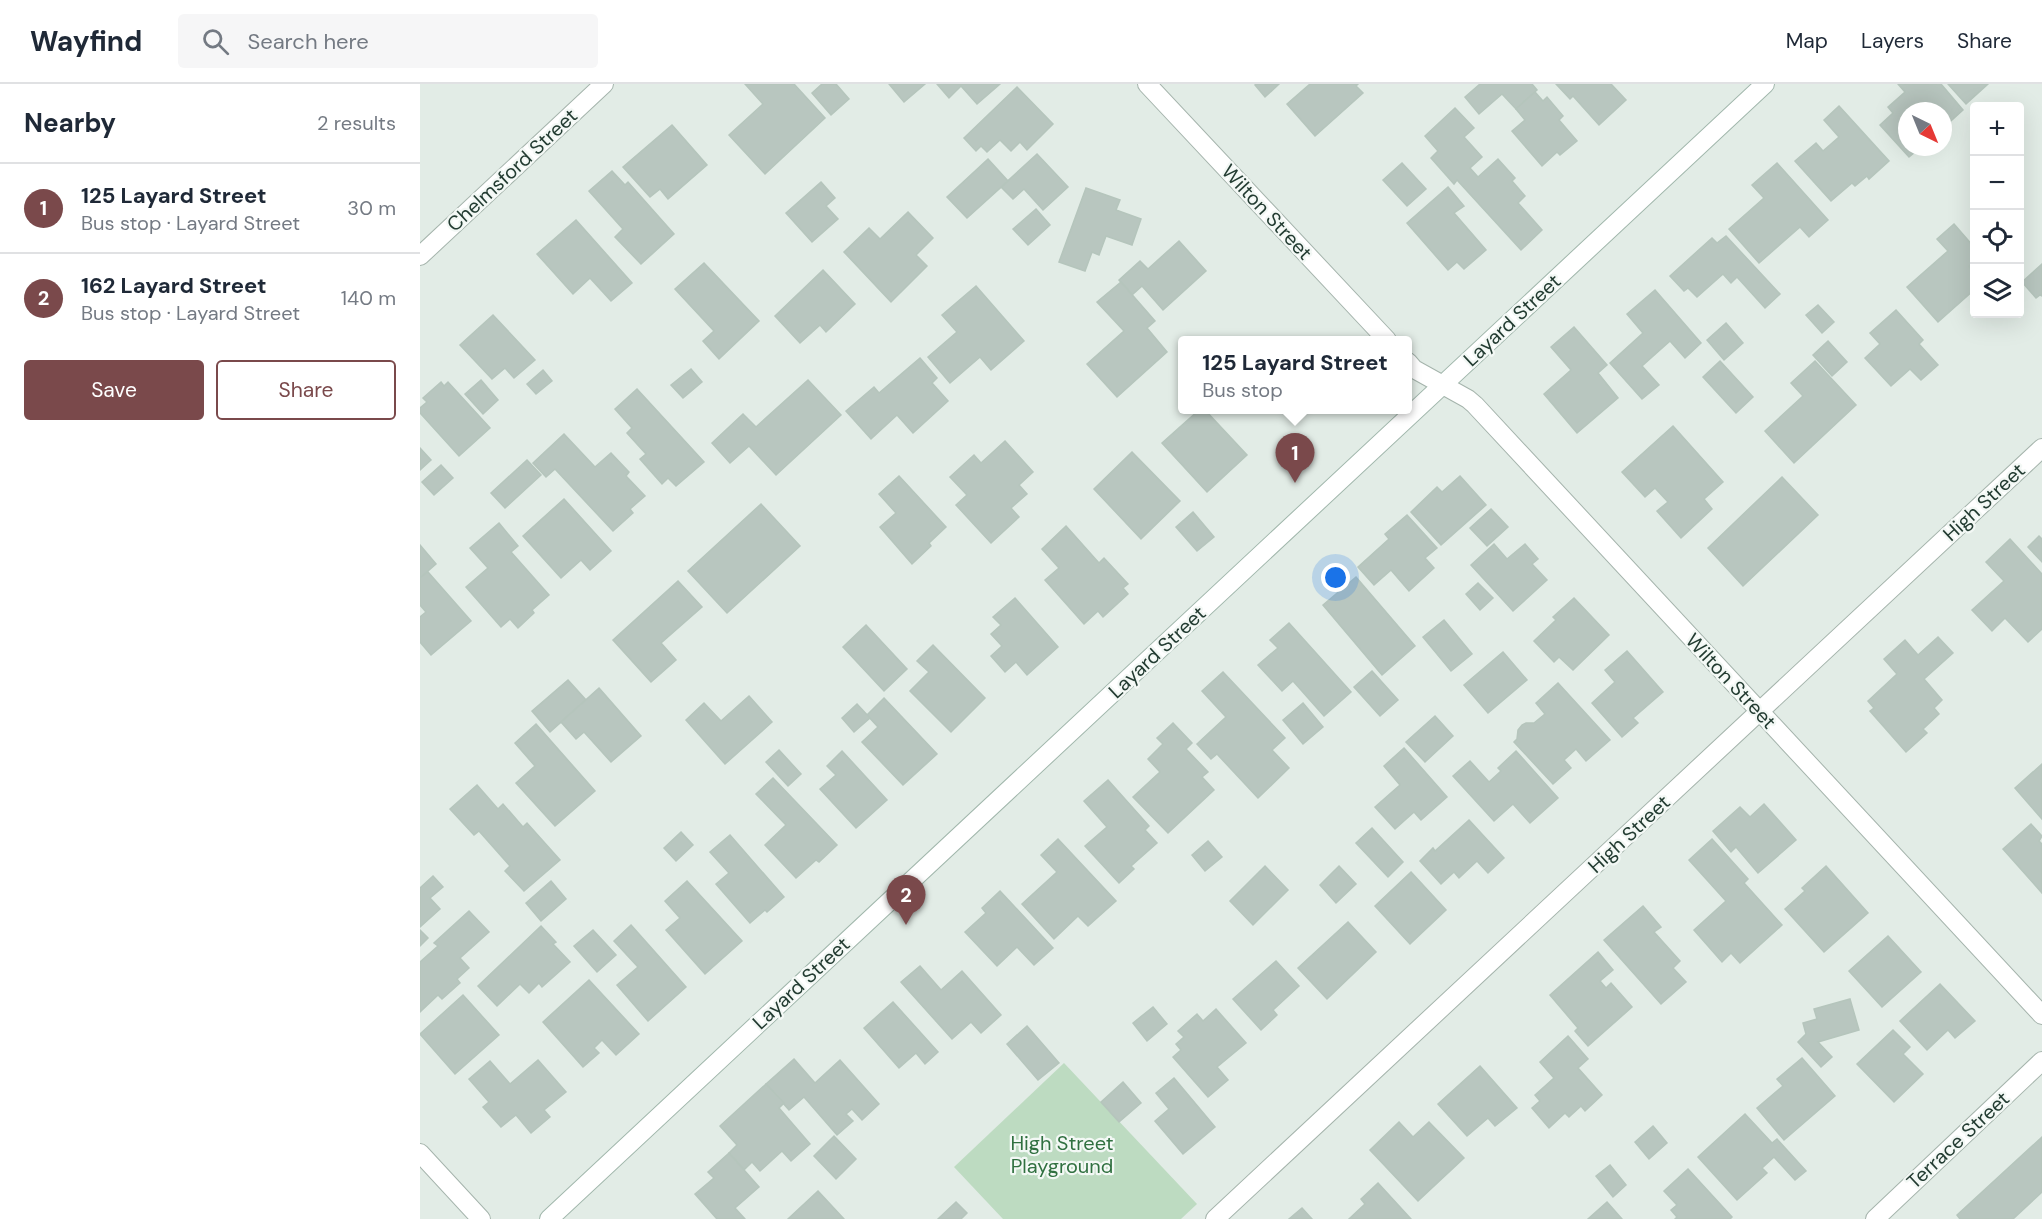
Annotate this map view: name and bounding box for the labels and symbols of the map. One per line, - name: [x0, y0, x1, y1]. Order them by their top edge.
- north arrow: [1898, 102, 1952, 156]
- street label: Chelmsford Street: [441, 103, 583, 237]
- street label: Wilton Street: [1216, 159, 1318, 265]
- street label: Layard Street: [1458, 268, 1566, 372]
- pin: 1: [1276, 434, 1314, 483]
- street label: High Street: [1937, 457, 2031, 547]
- your location: [1321, 563, 1350, 592]
- street label: Layard Street: [1103, 600, 1211, 704]
- street label: Wilton Street: [1680, 628, 1782, 734]
- street label: High Street: [1582, 789, 1676, 879]
- pin: 2: [886, 876, 926, 925]
- street label: Layard Street: [747, 931, 855, 1035]
- street label: Terrace Street: [1901, 1086, 2015, 1194]
- park label: High Street Playground: [1010, 1130, 1114, 1179]

